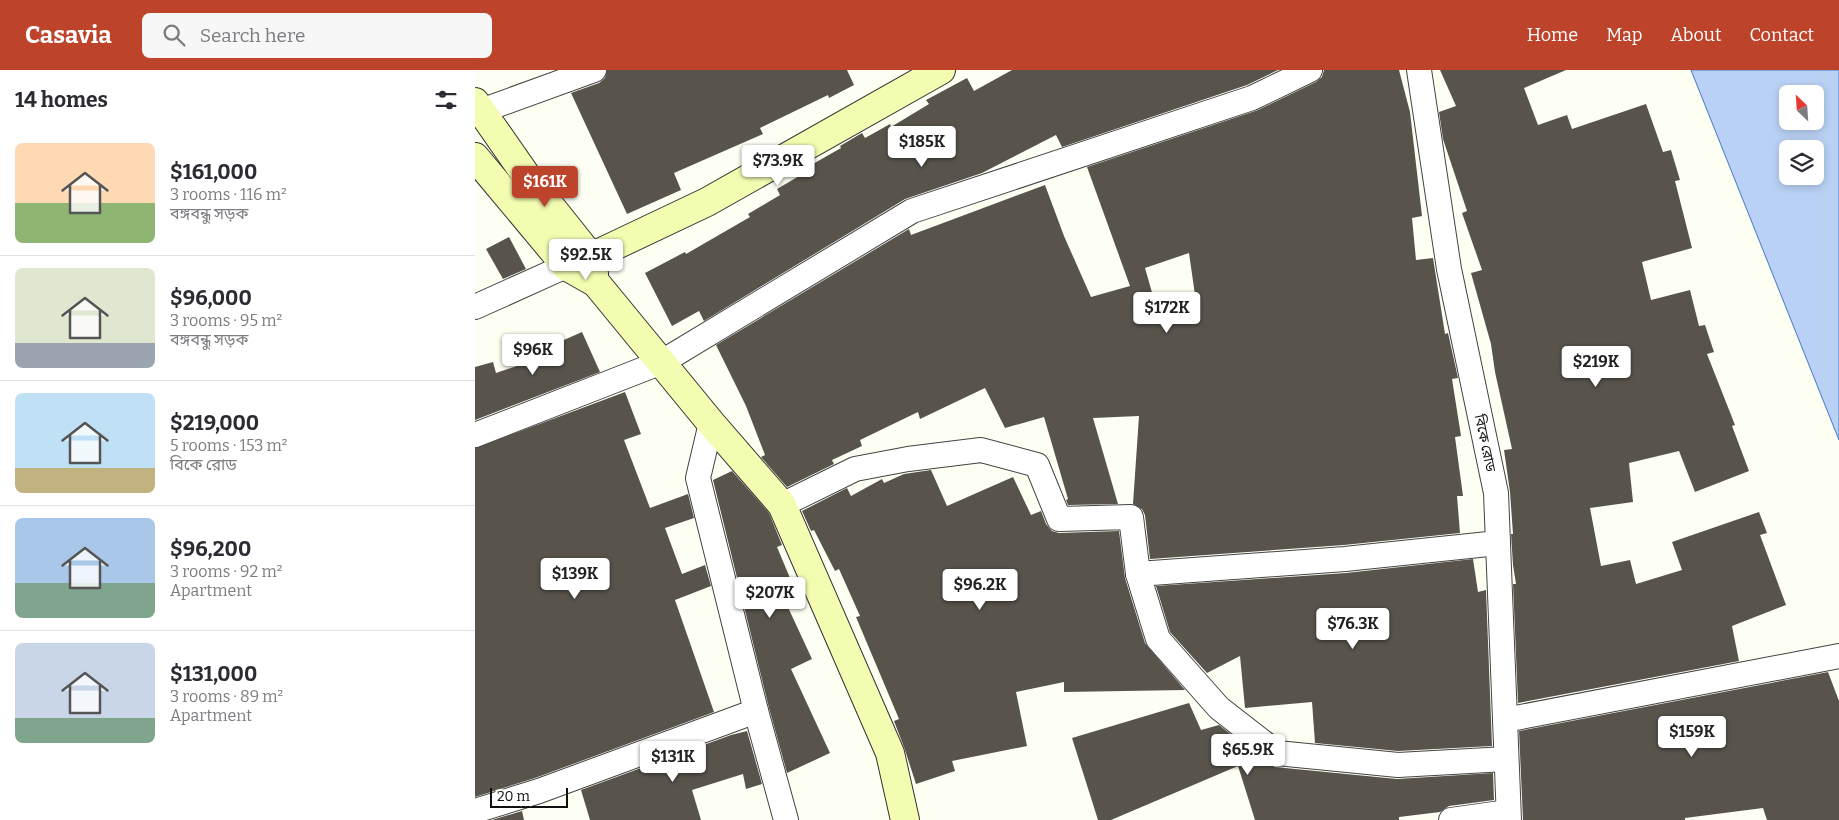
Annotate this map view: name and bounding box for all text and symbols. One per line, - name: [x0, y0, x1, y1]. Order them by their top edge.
- search box: [142, 13, 492, 58]
- text: Casavia: [25, 21, 112, 49]
- icon: search: [160, 21, 188, 49]
- text: Search here: [200, 24, 305, 47]
- text: Home: [1527, 24, 1578, 46]
- text: Map: [1606, 24, 1642, 46]
- text: About: [1670, 24, 1721, 46]
- text: Contact: [1749, 24, 1814, 46]
- north arrow: [1779, 85, 1824, 130]
- map controls: [1779, 85, 1824, 185]
- icon: filters: [432, 86, 460, 114]
- text: 14 homes: [15, 87, 108, 113]
- pin: $185K: [887, 126, 957, 168]
- text: $185K: [899, 132, 945, 151]
- button: layers: [1779, 140, 1824, 185]
- pin: $73.9K: [737, 144, 819, 187]
- text: $73.9K: [753, 151, 803, 170]
- text: $161,000: [170, 159, 257, 185]
- icon: home: [55, 163, 115, 223]
- pin: $161K: [510, 166, 580, 208]
- text: $161K: [523, 172, 567, 191]
- text: 3 rooms · 116 m²: [170, 185, 287, 204]
- text: বঙ্গবন্ধু সড়ক: [170, 204, 248, 223]
- pin: $92.5K: [545, 238, 627, 281]
- text: $92.5K: [560, 245, 612, 264]
- text: $96,000: [170, 285, 252, 311]
- icon: home: [55, 288, 115, 348]
- pin: $172K: [1132, 292, 1202, 334]
- text: $172K: [1144, 298, 1190, 317]
- text: 3 rooms · 95 m²: [170, 311, 282, 330]
- text: বঙ্গবন্ধু সড়ক: [170, 330, 248, 349]
- pin: $96K: [503, 334, 563, 376]
- text: $96K: [513, 340, 553, 359]
- pin: $219K: [1561, 346, 1631, 388]
- text: $219K: [1573, 352, 1619, 371]
- text: $219,000: [170, 410, 259, 436]
- street label: বিকে রোড: [1470, 412, 1500, 474]
- icon: home: [55, 413, 115, 473]
- text: 5 rooms · 153 m²: [170, 436, 287, 455]
- text: বিকে রোড: [170, 455, 237, 474]
- text: $96,200: [170, 536, 251, 562]
- icon: home: [55, 538, 115, 598]
- pin: $139K: [540, 558, 610, 600]
- text: 3 rooms · 92 m²: [170, 562, 282, 581]
- text: $139K: [552, 564, 598, 583]
- pin: $96.2K: [939, 568, 1021, 611]
- text: $96.2K: [954, 575, 1006, 594]
- pin: $207K: [735, 576, 805, 619]
- text: Apartment: [170, 581, 252, 600]
- text: $207K: [746, 583, 794, 602]
- pin: $76.3K: [1312, 608, 1394, 650]
- text: $76.3K: [1327, 614, 1379, 633]
- text: $131,000: [170, 661, 257, 687]
- icon: home: [55, 663, 115, 723]
- text: 3 rooms · 89 m²: [170, 687, 283, 706]
- text: Apartment: [170, 706, 252, 725]
- pin: $159K: [1657, 716, 1727, 758]
- text: $159K: [1669, 722, 1715, 741]
- pin: $65.9K: [1207, 734, 1289, 776]
- pin: $131K: [638, 740, 708, 783]
- text: $65.9K: [1222, 740, 1274, 759]
- text: $131K: [651, 747, 695, 766]
- scale bar: [490, 785, 567, 808]
- text: 20 m: [497, 788, 530, 805]

